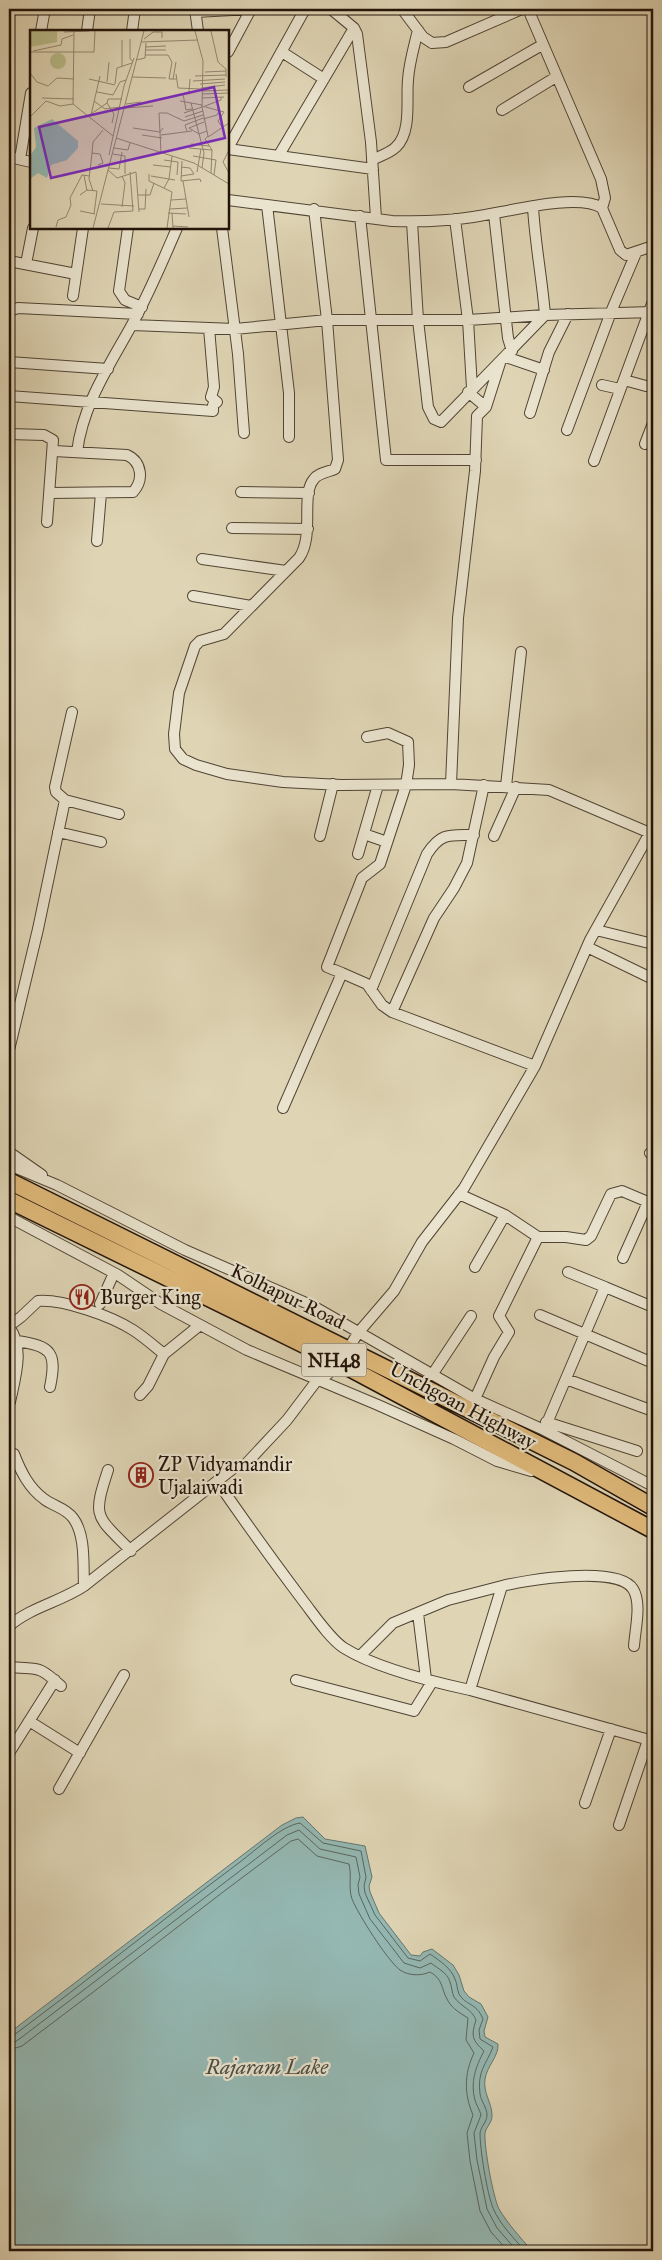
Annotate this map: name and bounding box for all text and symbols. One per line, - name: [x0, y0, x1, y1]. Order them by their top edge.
- inset map: [30, 30, 229, 229]
- street label: Kolhapur Road: [227, 1258, 349, 1334]
- restaurant icon: Burger King: [69, 1284, 95, 1310]
- place label: Burger King: [100, 1285, 201, 1310]
- road number: NH48: [302, 1344, 366, 1376]
- street label: Unchgoan Highway: [385, 1356, 541, 1455]
- place label: ZP Vidyamandir Ujalaiwadi: [158, 1452, 293, 1499]
- building icon: ZP Vidyamandir Ujalaiwadi: [128, 1462, 154, 1488]
- water label: Rajaram Lake: [205, 2054, 329, 2080]

